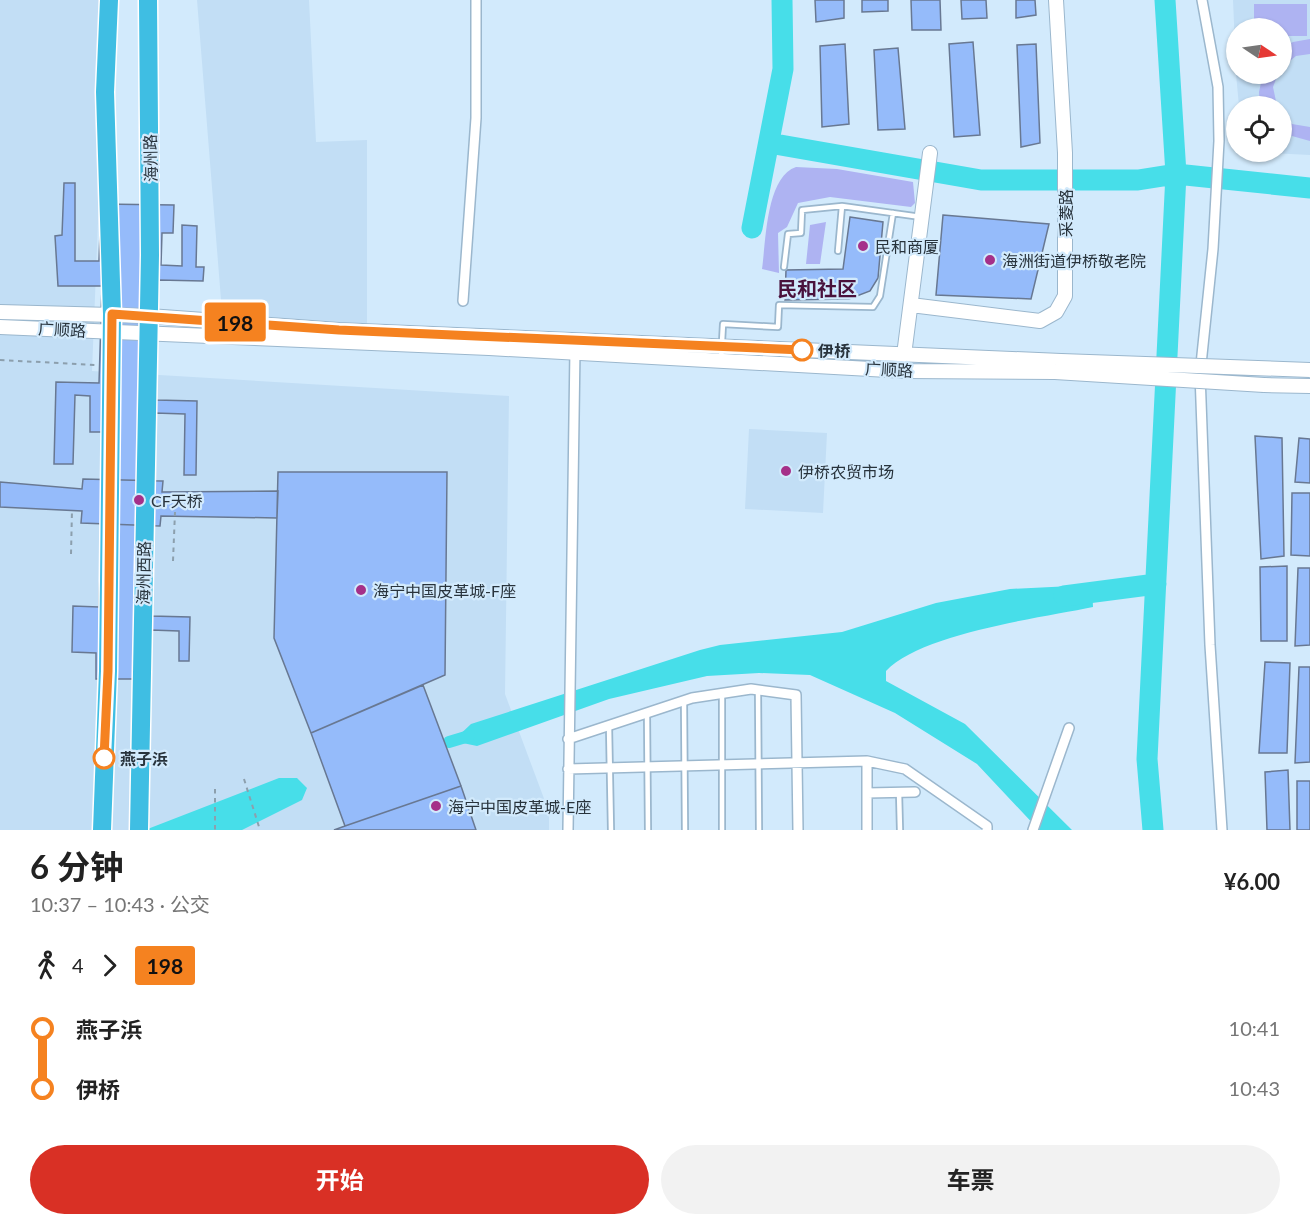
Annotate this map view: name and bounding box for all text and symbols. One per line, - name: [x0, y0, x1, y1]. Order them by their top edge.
- north arrow: [1226, 18, 1292, 84]
- map controls: [1226, 18, 1292, 162]
- button: locate: [1226, 96, 1292, 162]
- street label: 海州路: [140, 134, 160, 182]
- street label: 采菱路: [1056, 189, 1075, 237]
- place label: 民和商厦: [875, 237, 939, 256]
- marker: 民和商厦: [856, 239, 870, 253]
- place label: 海洲街道伊桥敬老院: [1002, 251, 1146, 270]
- marker: 海洲街道伊桥敬老院: [983, 253, 997, 267]
- district label: 民和社区: [777, 276, 857, 300]
- line badge: 198: [200, 302, 270, 342]
- text: 198: [217, 310, 253, 335]
- street label: 广顺路: [38, 318, 86, 340]
- marker: 伊桥: [791, 339, 813, 361]
- place label: 伊桥: [817, 341, 851, 360]
- street label: 广顺路: [865, 358, 913, 380]
- place label: 伊桥农贸市场: [798, 462, 894, 481]
- marker: 伊桥农贸市场: [779, 464, 793, 478]
- place label: CF天桥: [151, 491, 203, 510]
- marker: CF天桥: [132, 493, 146, 507]
- street label: 海州西路: [133, 541, 153, 605]
- place label: 海宁中国皮革城-F座: [373, 581, 516, 600]
- marker: 海宁中国皮革城-F座: [354, 583, 368, 597]
- marker: 燕子浜: [93, 747, 115, 769]
- place label: 燕子浜: [120, 749, 168, 768]
- place label: 海宁中国皮革城-E座: [448, 797, 591, 816]
- marker: 海宁中国皮革城-E座: [429, 799, 443, 813]
- text: 6 分钟: [30, 846, 123, 886]
- text: ¥6.00: [1224, 868, 1280, 895]
- text: 10:37 – 10:43 · 公交: [30, 892, 210, 916]
- icon: walk: [30, 949, 63, 982]
- icon: forward: [93, 949, 126, 982]
- text: 4: [72, 953, 84, 977]
- text: 198: [147, 953, 183, 978]
- text: 燕子浜: [76, 1016, 142, 1043]
- text: 10:41: [1229, 1016, 1280, 1040]
- text: 伊桥: [76, 1076, 120, 1103]
- text: 10:43: [1229, 1076, 1280, 1100]
- button: 开始: [30, 1145, 649, 1214]
- button: 车票: [661, 1145, 1280, 1214]

